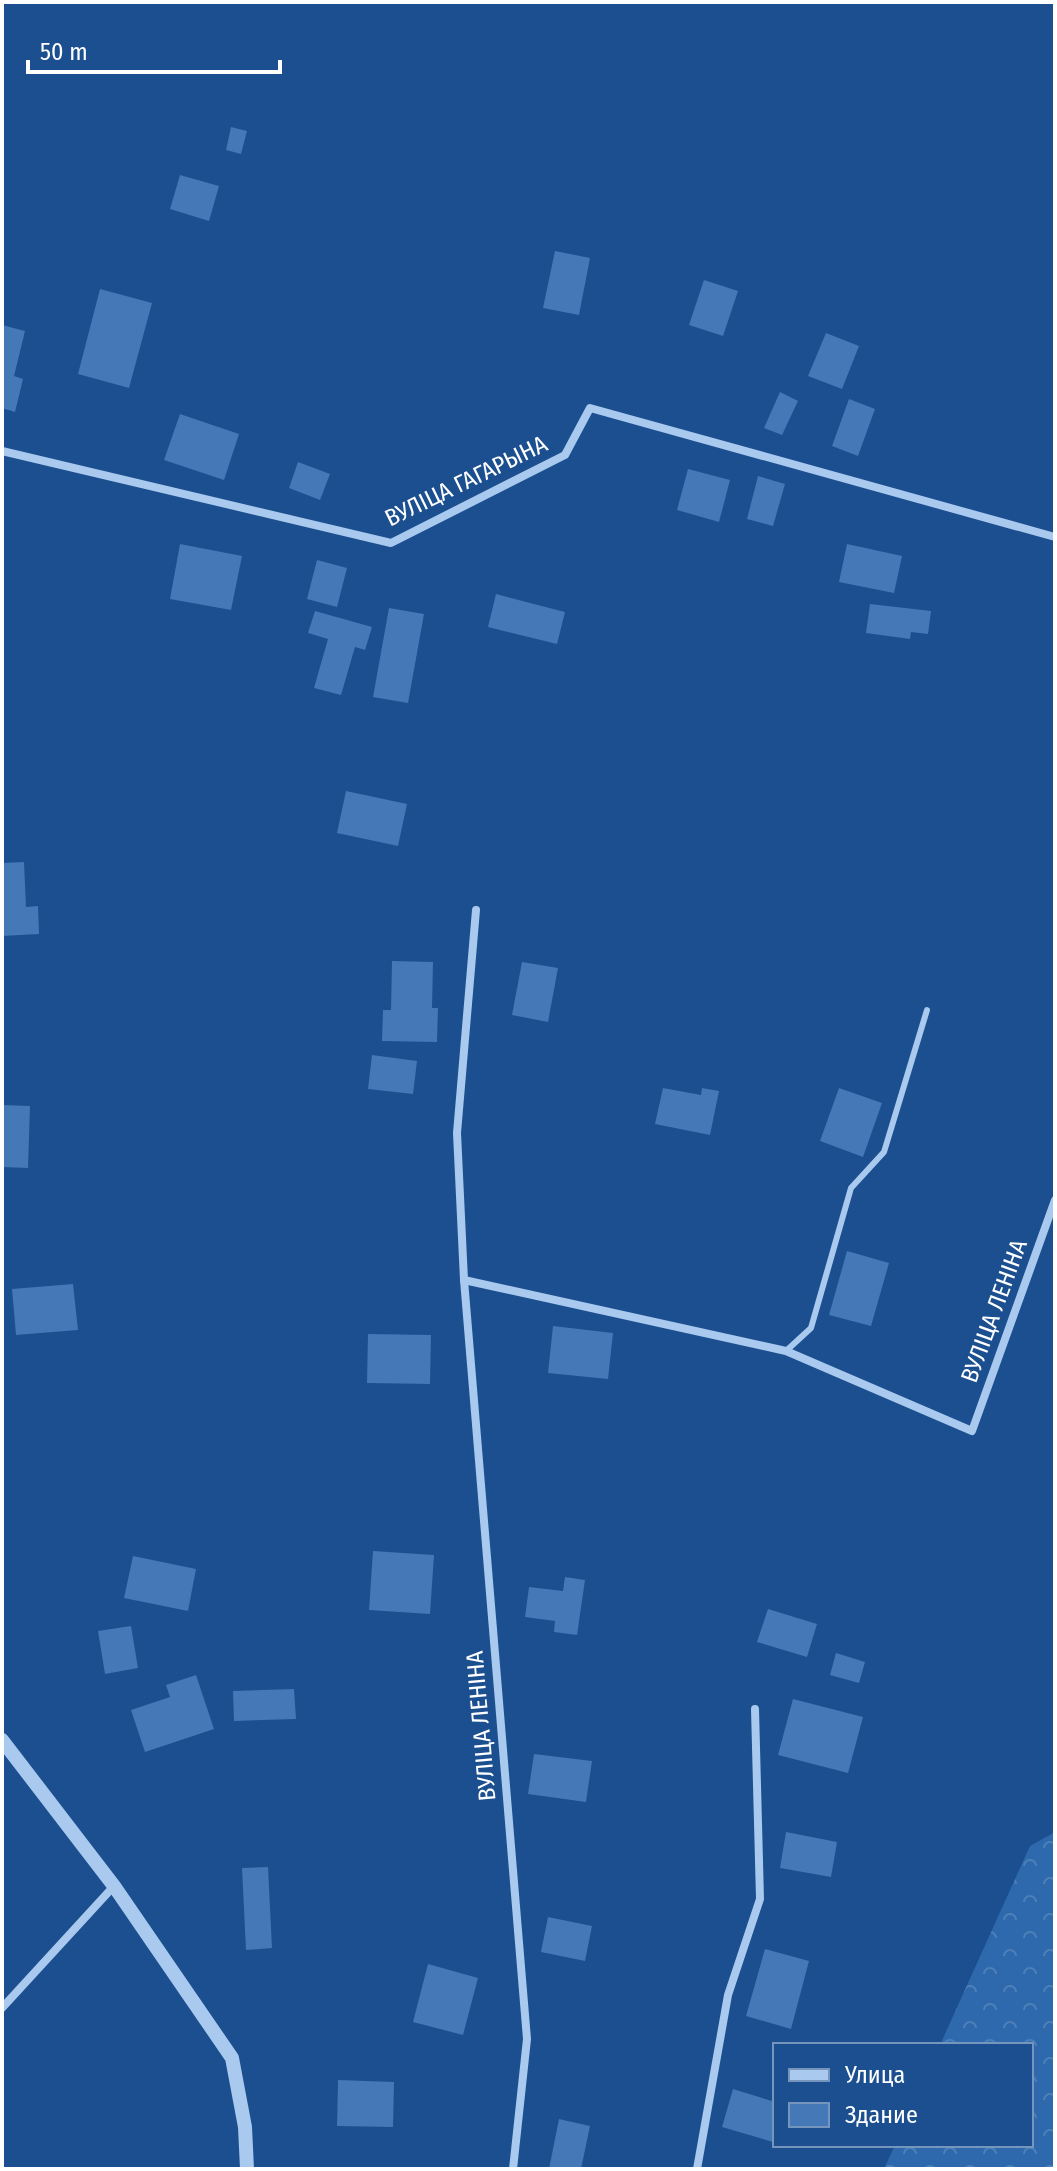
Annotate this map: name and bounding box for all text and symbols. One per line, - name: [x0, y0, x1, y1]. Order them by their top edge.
- scale bar: [28, 24, 280, 74]
- text: 50 m: [40, 38, 88, 66]
- street label: ВУЛІЦА ГАГАРЫНА: [380, 429, 552, 532]
- street label: ВУЛІЦА ЛЕНІНА: [955, 1235, 1033, 1386]
- street label: ВУЛІЦА ЛЕНІНА: [460, 1650, 501, 1802]
- legend: [773, 2043, 1033, 2147]
- text: Улица: [844, 2061, 905, 2089]
- text: Здание: [845, 2101, 918, 2129]

